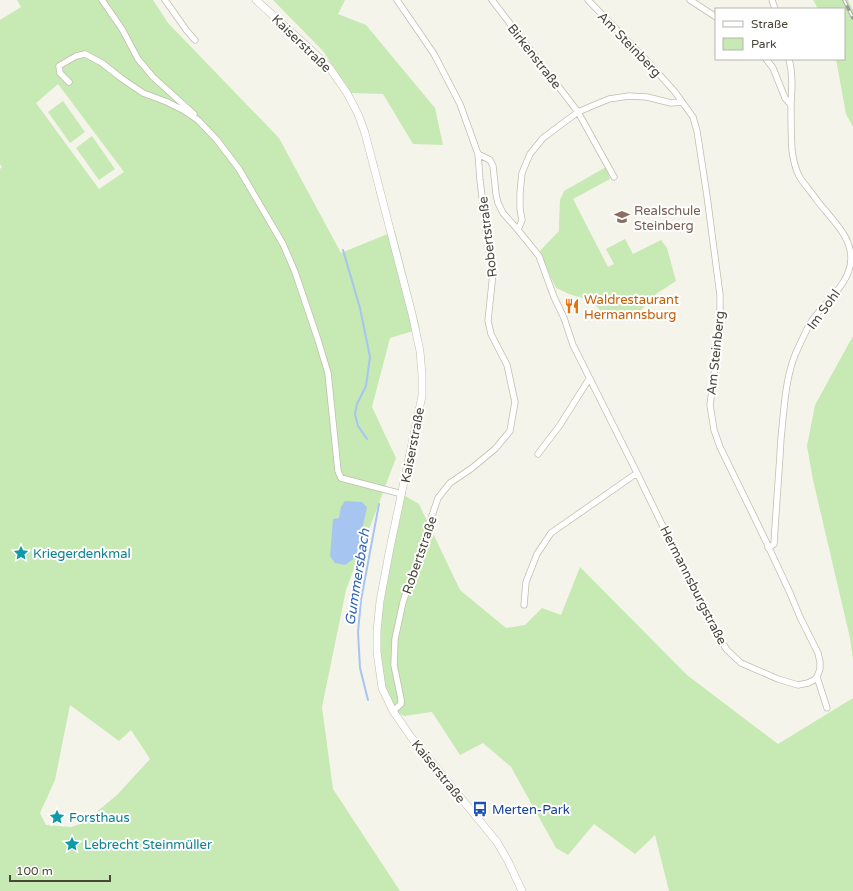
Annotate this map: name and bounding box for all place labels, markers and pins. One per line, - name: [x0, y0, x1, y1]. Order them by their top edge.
- place label: Realschule Steinberg: [634, 203, 701, 234]
- school or university icon: Realschule Steinberg: [613, 208, 631, 226]
- place label: Waldrestaurant Hermannsburg: [584, 292, 679, 323]
- restaurant icon: Waldrestaurant Hermannsburg: [563, 297, 581, 315]
- place icon: Kriegerdenkmal: [12, 544, 30, 562]
- place label: Kriegerdenkmal: [33, 546, 131, 562]
- bus stop icon: Merten-Park: [471, 800, 489, 818]
- place label: Merten-Park: [492, 802, 570, 818]
- place icon: Forsthaus: [48, 808, 66, 826]
- place label: Forsthaus: [69, 810, 130, 826]
- place icon: Lebrecht Steinmüller: [63, 835, 81, 853]
- place label: Lebrecht Steinmüller: [84, 837, 212, 853]

